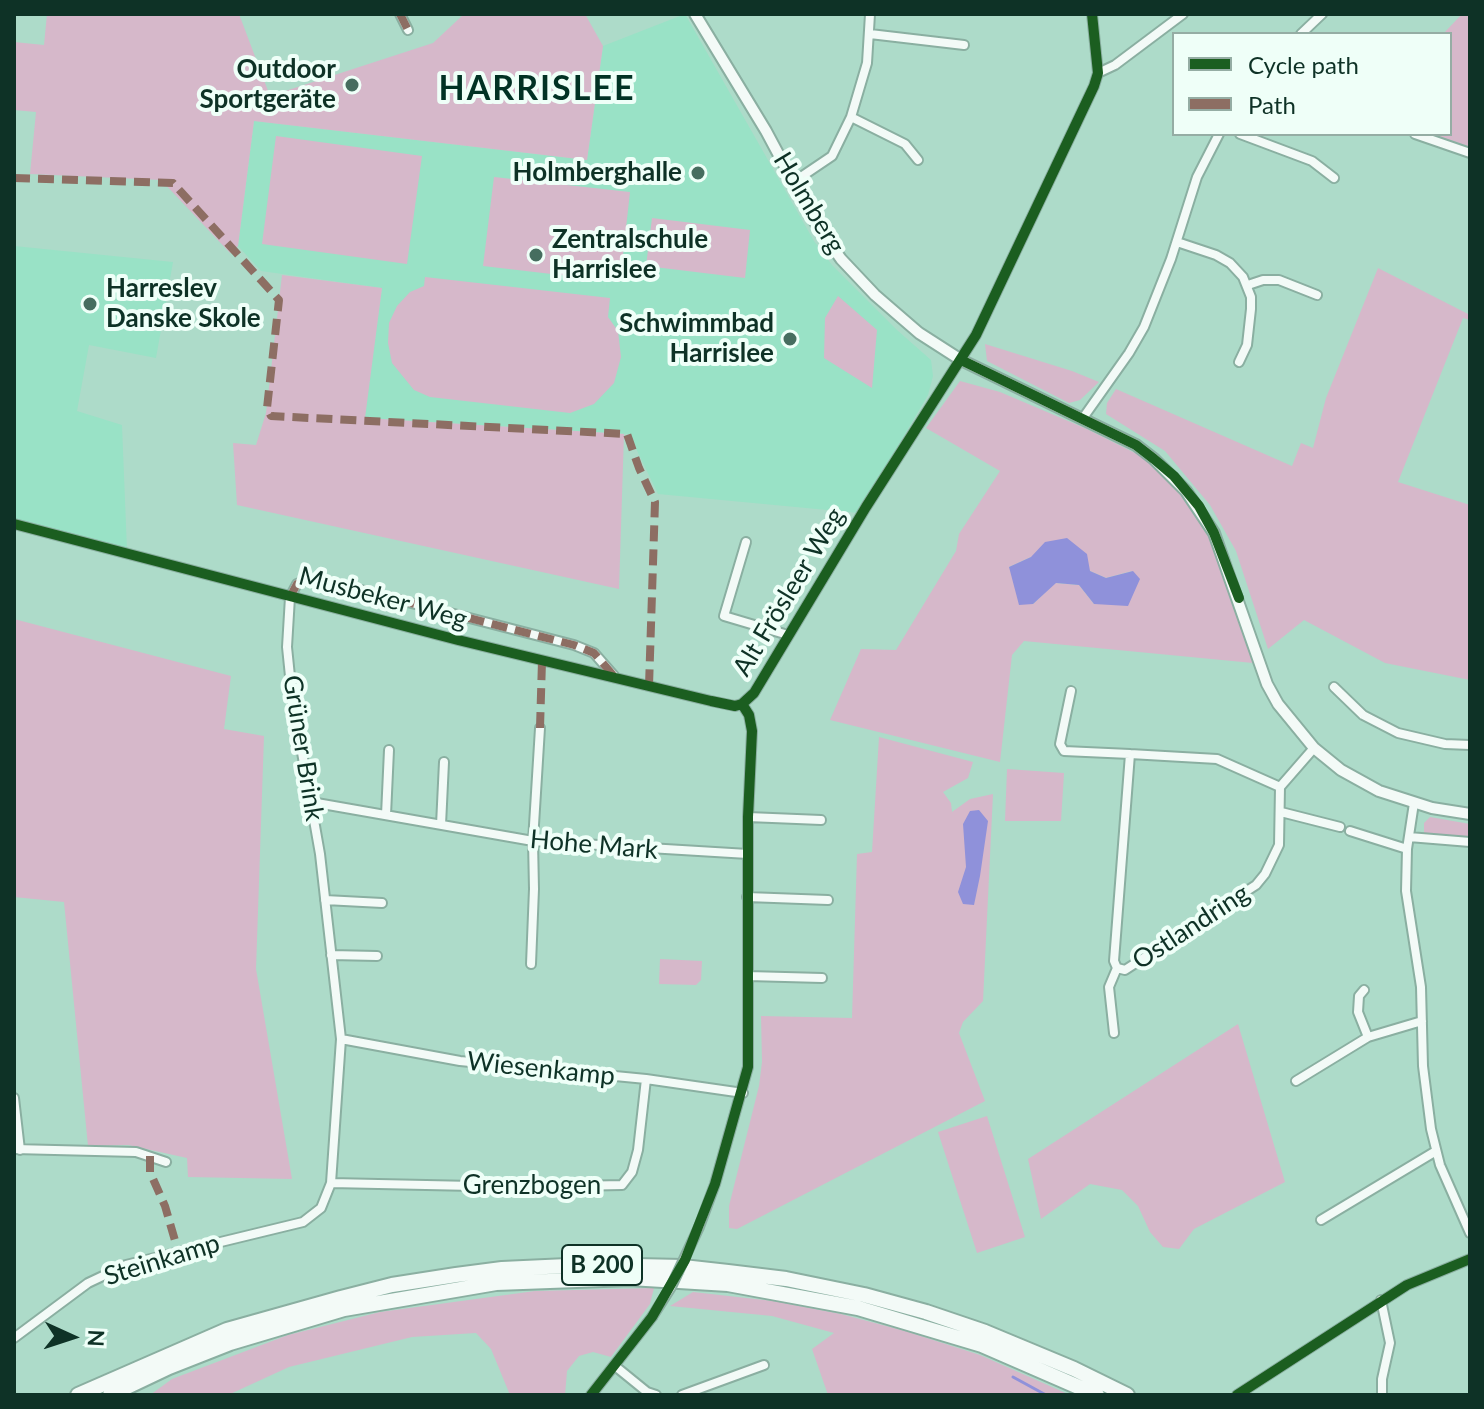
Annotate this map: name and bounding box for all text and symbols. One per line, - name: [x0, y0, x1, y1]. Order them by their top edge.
- legend: [1172, 32, 1452, 136]
- text: Cycle path: [1248, 50, 1359, 79]
- place label: Outdoor Sportgeräte: [200, 54, 336, 116]
- district label: HARRISLEE: [438, 69, 636, 109]
- marker: Outdoor Sportgeräte: [343, 76, 361, 94]
- text: Path: [1248, 90, 1296, 119]
- street label: Holmberg: [767, 147, 851, 259]
- place label: Holmberghalle: [513, 157, 682, 189]
- marker: Holmberghalle: [689, 164, 707, 182]
- place label: Zentralschule Harrislee: [552, 224, 708, 286]
- marker: Zentralschule Harrislee: [527, 246, 545, 264]
- place label: Harreslev Danske Skole: [106, 273, 261, 334]
- marker: Harreslev Danske Skole: [81, 295, 99, 313]
- place label: Schwimmbad Harrislee: [619, 308, 774, 370]
- marker: Schwimmbad Harrislee: [781, 330, 799, 348]
- street label: Alt Frösleer Weg: [727, 502, 851, 682]
- street label: Musbeker Weg: [295, 561, 471, 635]
- street label: Grüner Brink: [276, 673, 330, 823]
- street label: Hohe Mark: [529, 824, 659, 866]
- street label: Ostlandring: [1127, 878, 1255, 976]
- street label: Wiesenkamp: [466, 1046, 616, 1092]
- street label: Grenzbogen: [463, 1170, 601, 1202]
- street label: Steinkamp: [100, 1228, 224, 1292]
- road number: B 200: [562, 1245, 642, 1285]
- north arrow: [32, 1297, 112, 1377]
- text: N: [83, 1329, 110, 1347]

